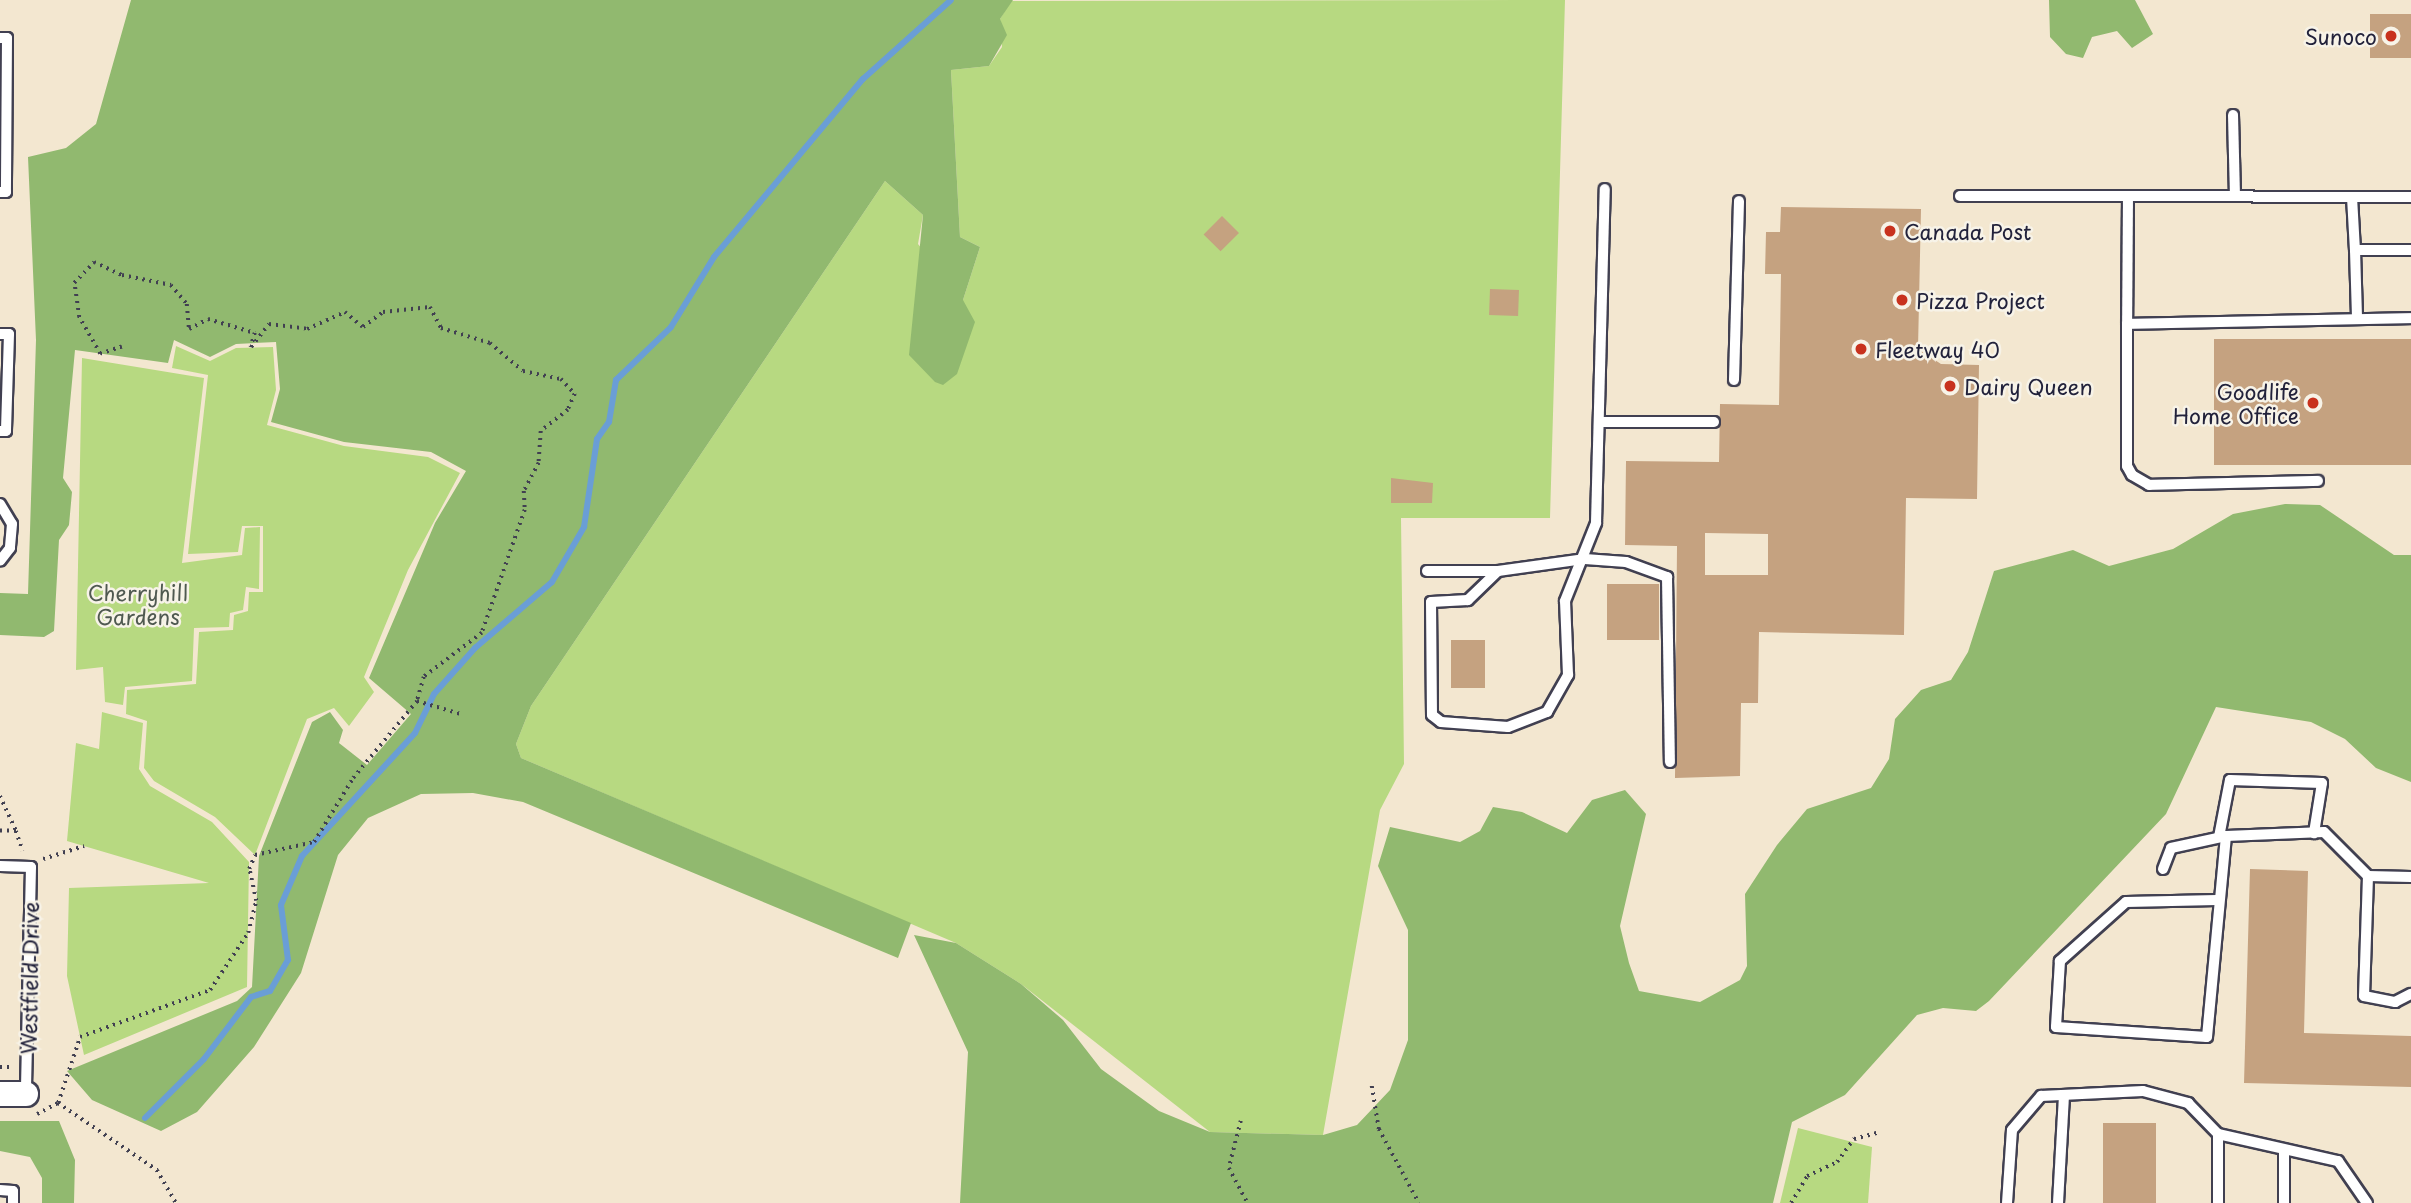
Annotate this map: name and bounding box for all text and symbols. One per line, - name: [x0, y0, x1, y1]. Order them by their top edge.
- place label: Sunoco: [2305, 23, 2377, 49]
- marker: Sunoco: [2383, 28, 2399, 44]
- place label: Canada Post: [1904, 218, 2032, 244]
- marker: Canada Post: [1882, 223, 1898, 239]
- place label: Pizza Project: [1916, 287, 2045, 313]
- marker: Pizza Project: [1894, 292, 1910, 308]
- place label: Fleetway 40: [1875, 336, 2000, 362]
- marker: Fleetway 40: [1853, 341, 1869, 357]
- place label: Dairy Queen: [1964, 373, 2093, 399]
- marker: Dairy Queen: [1942, 378, 1958, 394]
- place label: Goodlife Home Office: [2172, 378, 2299, 428]
- marker: Goodlife Home Office: [2305, 395, 2321, 411]
- park label: Cherryhill Gardens: [88, 579, 188, 629]
- street label: Westfield Drive: [15, 901, 43, 1055]

